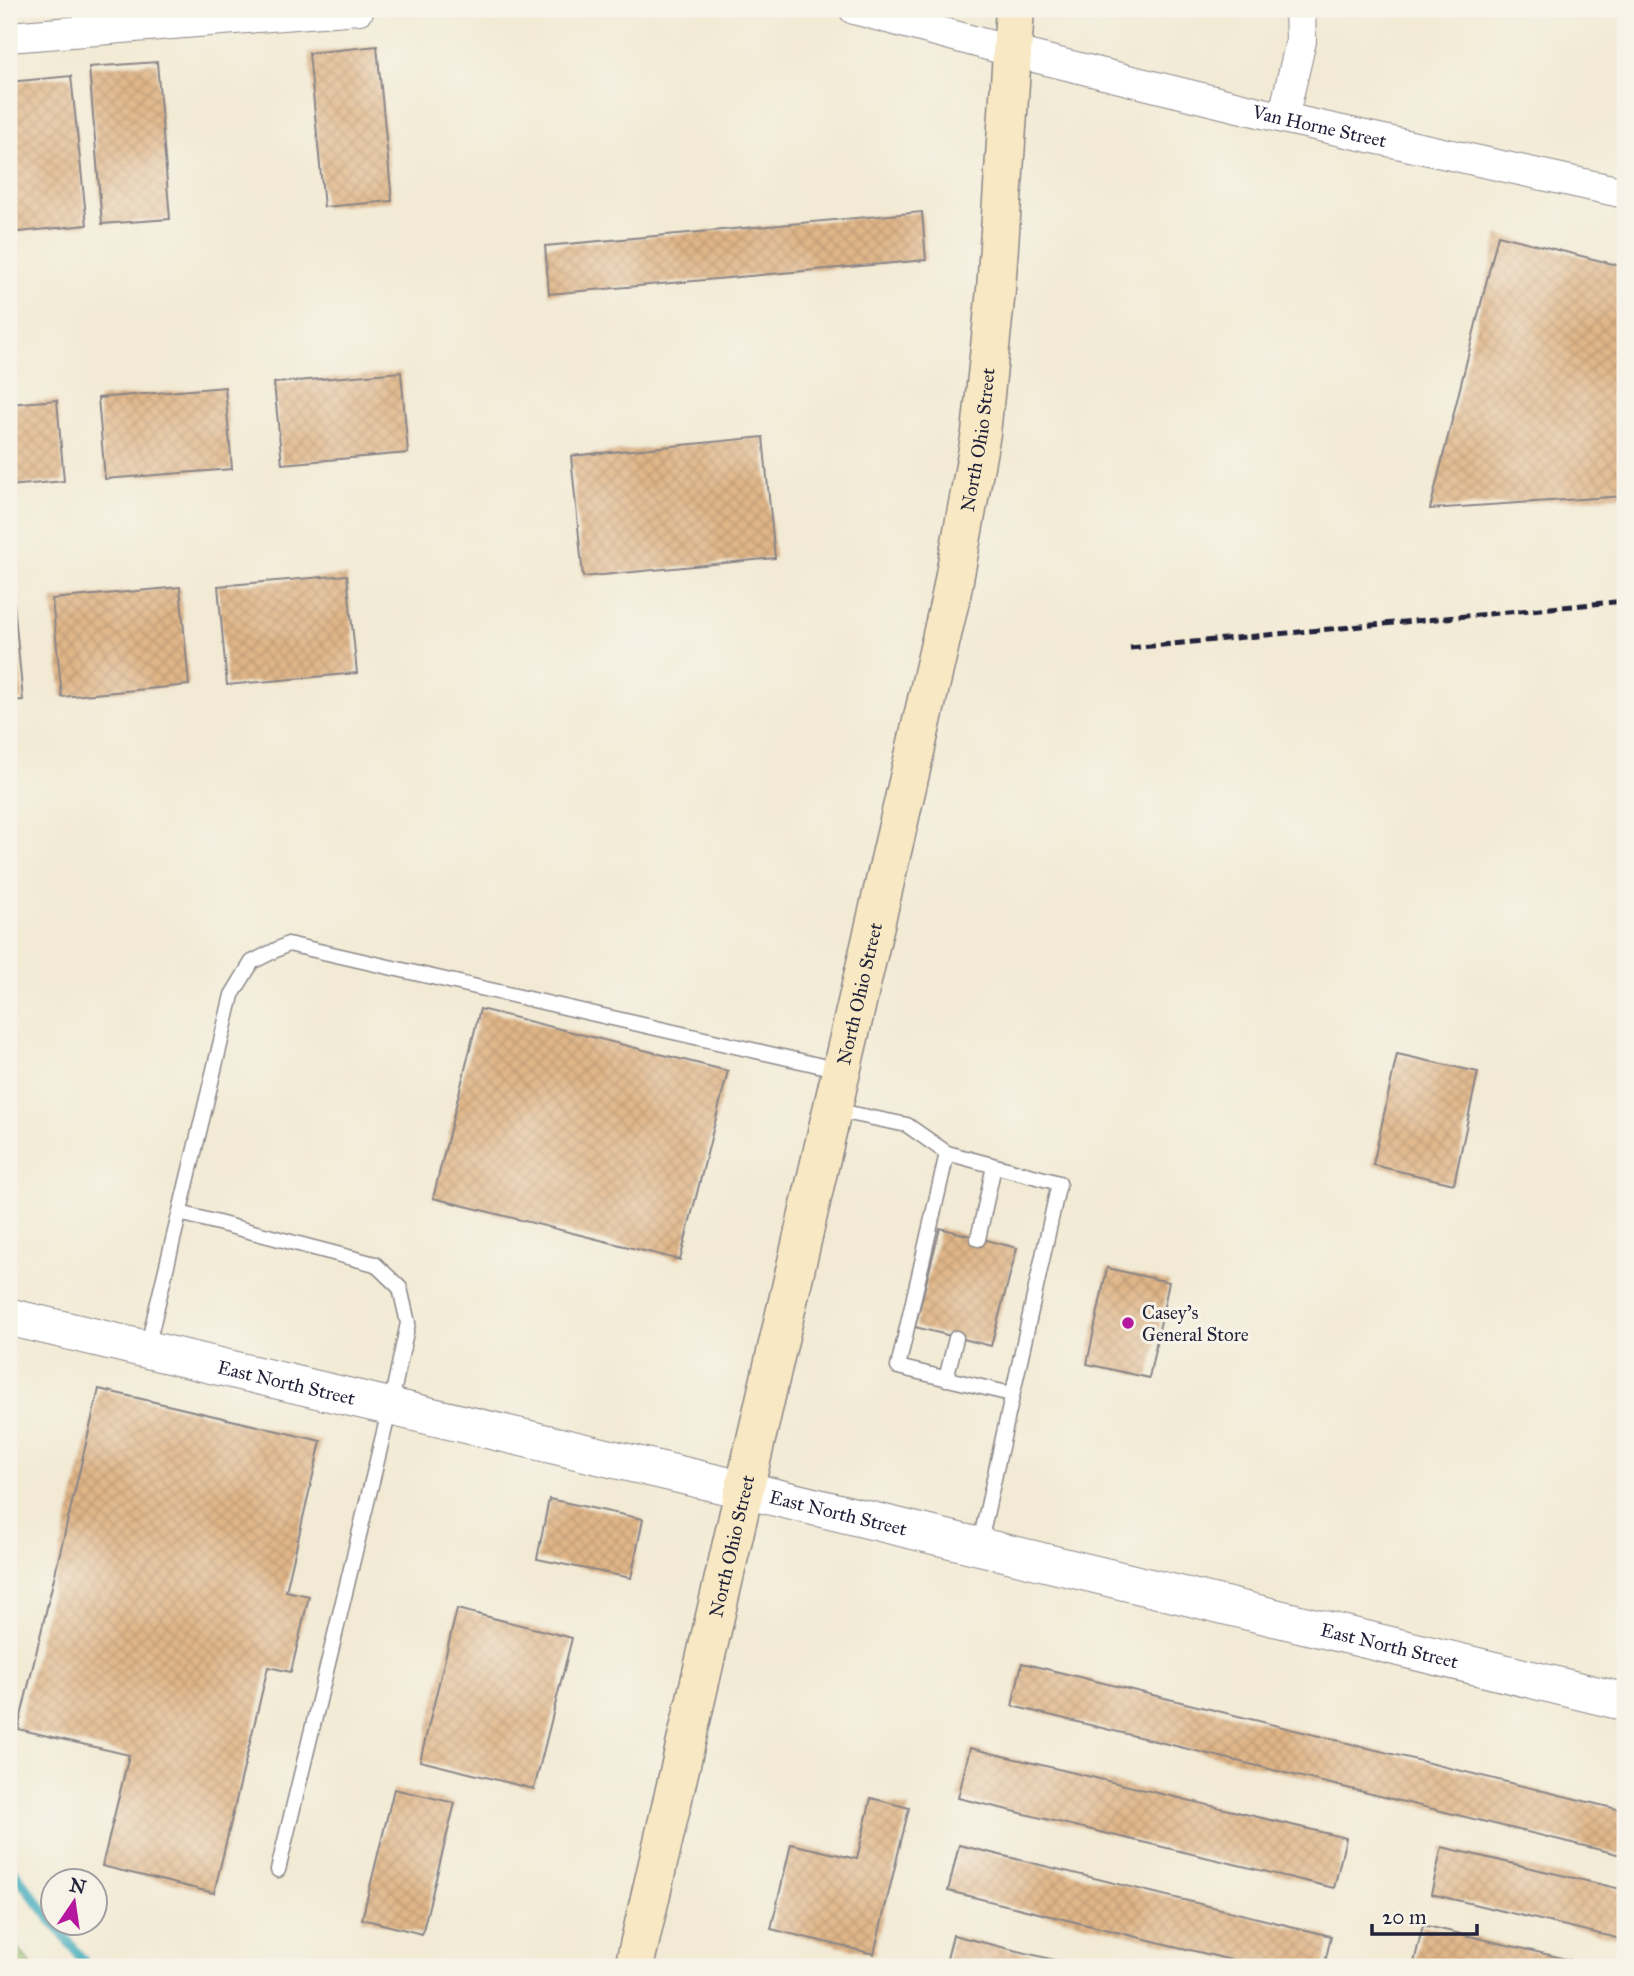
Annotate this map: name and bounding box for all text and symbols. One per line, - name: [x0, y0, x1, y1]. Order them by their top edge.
- street label: Van Horne Street: [1249, 99, 1389, 152]
- street label: North Ohio Street: [955, 366, 999, 513]
- street label: North Ohio Street: [831, 920, 887, 1067]
- place label: Casey's General Store: [1142, 1301, 1249, 1346]
- marker: Casey's General Store: [1120, 1315, 1136, 1331]
- street label: East North Street: [215, 1355, 358, 1410]
- street label: North Ohio Street: [704, 1473, 759, 1619]
- street label: East North Street: [767, 1485, 910, 1540]
- street label: East North Street: [1318, 1618, 1461, 1673]
- north arrow: [38, 1868, 108, 1938]
- text: N: [67, 1873, 88, 1899]
- scale bar: [1372, 1892, 1476, 1936]
- text: 20 m: [1382, 1904, 1427, 1930]

